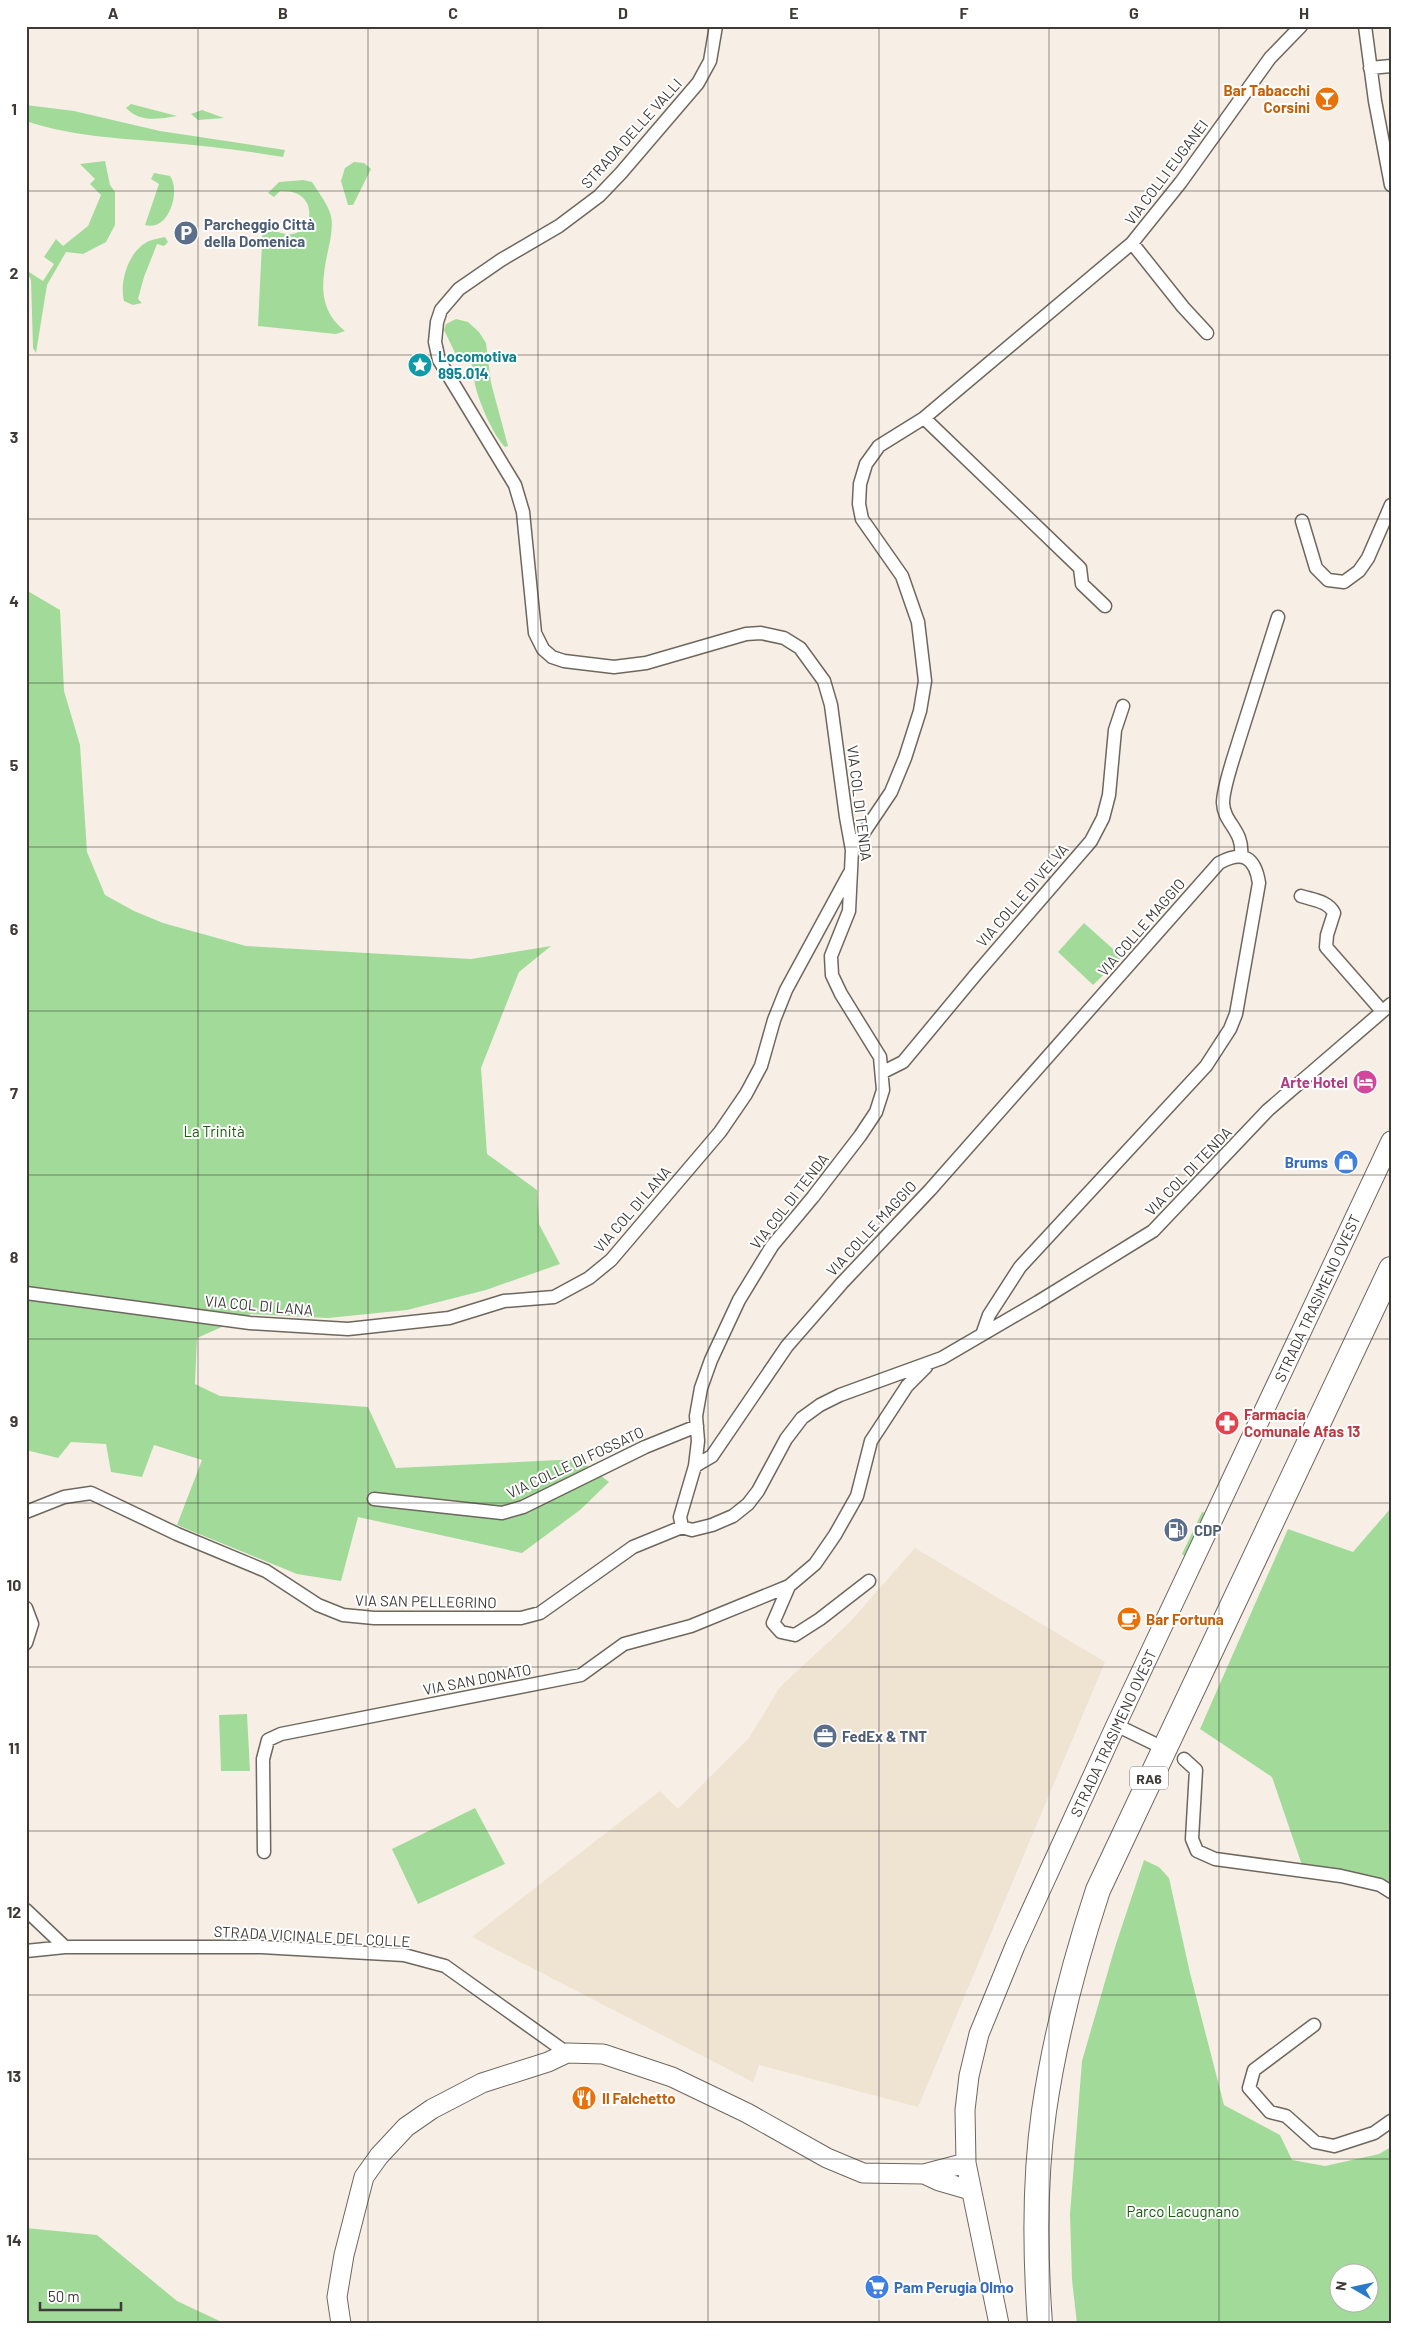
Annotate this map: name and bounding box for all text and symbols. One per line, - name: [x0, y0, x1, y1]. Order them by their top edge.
- text: A: [108, 3, 119, 22]
- text: B: [278, 3, 288, 22]
- text: C: [448, 3, 458, 22]
- text: D: [618, 3, 628, 22]
- text: E: [789, 3, 799, 22]
- text: F: [960, 3, 969, 22]
- text: G: [1129, 3, 1139, 22]
- text: H: [1299, 3, 1309, 22]
- street label: STRADA DELLE VALLI: [577, 74, 685, 192]
- place label: Bar Tabacchi Corsini: [1223, 81, 1310, 116]
- bar icon: Bar Tabacchi Corsini: [1314, 86, 1340, 112]
- text: 1: [11, 99, 17, 118]
- street label: VIA COLLI EUGANEI: [1121, 116, 1211, 228]
- place label: Parcheggio Città della Domenica: [204, 215, 315, 250]
- parking icon: Parcheggio Città della Domenica: [173, 220, 199, 246]
- text: 2: [10, 263, 19, 282]
- place label: Locomotiva 895.014: [438, 347, 517, 382]
- place icon: Locomotiva 895.014: [407, 352, 433, 378]
- text: 3: [10, 427, 18, 446]
- text: 4: [9, 591, 19, 610]
- street label: VIA COL DI TENDA: [844, 744, 876, 862]
- text: 5: [10, 755, 19, 774]
- street label: VIA COLLE DI VELVA: [972, 840, 1072, 950]
- street label: VIA COLLE MAGGIO: [1094, 874, 1188, 980]
- text: 6: [10, 919, 19, 938]
- hotel icon: Arte Hotel: [1352, 1069, 1378, 1095]
- place label: Arte Hotel: [1280, 1073, 1348, 1091]
- text: 7: [10, 1083, 18, 1102]
- park label: La Trinità: [183, 1122, 245, 1140]
- street label: VIA COL DI TENDA: [1141, 1123, 1235, 1219]
- shop icon: Brums: [1333, 1149, 1359, 1175]
- street label: VIA COL DI TENDA: [746, 1150, 832, 1252]
- place label: Brums: [1285, 1153, 1328, 1171]
- street label: VIA COL DI LANA: [590, 1162, 674, 1256]
- street label: VIA COLLE MAGGIO: [822, 1177, 920, 1279]
- street label: STRADA TRASIMENO OVEST: [1270, 1211, 1364, 1385]
- text: 8: [10, 1247, 19, 1266]
- street label: VIA COL DI LANA: [204, 1291, 314, 1319]
- place label: Farmacia Comunale Afas 13: [1244, 1405, 1360, 1440]
- pharmacy icon: Farmacia Comunale Afas 13: [1214, 1410, 1240, 1436]
- text: 9: [10, 1411, 18, 1430]
- street label: VIA COLLE DI FOSSATO: [504, 1422, 646, 1502]
- fuel station icon: CDP: [1163, 1517, 1189, 1543]
- place label: CDP: [1194, 1521, 1221, 1539]
- text: 10: [7, 1575, 21, 1594]
- street label: VIA SAN PELLEGRINO: [355, 1591, 497, 1611]
- cafe icon: Bar Fortuna: [1116, 1606, 1142, 1632]
- place label: Bar Fortuna: [1146, 1610, 1224, 1628]
- street label: STRADA TRASIMENO OVEST: [1066, 1646, 1160, 1820]
- street label: VIA SAN DONATO: [421, 1660, 533, 1698]
- office icon: FedEx & TNT: [812, 1723, 838, 1749]
- place label: FedEx & TNT: [842, 1727, 927, 1745]
- text: 11: [8, 1738, 20, 1757]
- road number: RA6: [1130, 1766, 1168, 1790]
- text: 12: [7, 1902, 21, 1921]
- street label: STRADA VICINALE DEL COLLE: [213, 1922, 411, 1950]
- text: 13: [7, 2066, 21, 2085]
- restaurant icon: Il Falchetto: [571, 2085, 597, 2111]
- place label: Il Falchetto: [602, 2089, 676, 2107]
- park label: Parco Lacugnano: [1127, 2202, 1239, 2220]
- text: 14: [6, 2230, 22, 2249]
- north arrow: [1330, 2262, 1380, 2312]
- supermarket icon: Pam Perugia Olmo: [864, 2274, 890, 2300]
- place label: Pam Perugia Olmo: [894, 2278, 1014, 2296]
- scale bar: [40, 2280, 121, 2312]
- text: N: [1332, 2280, 1350, 2292]
- text: 50 m: [48, 2287, 80, 2305]

